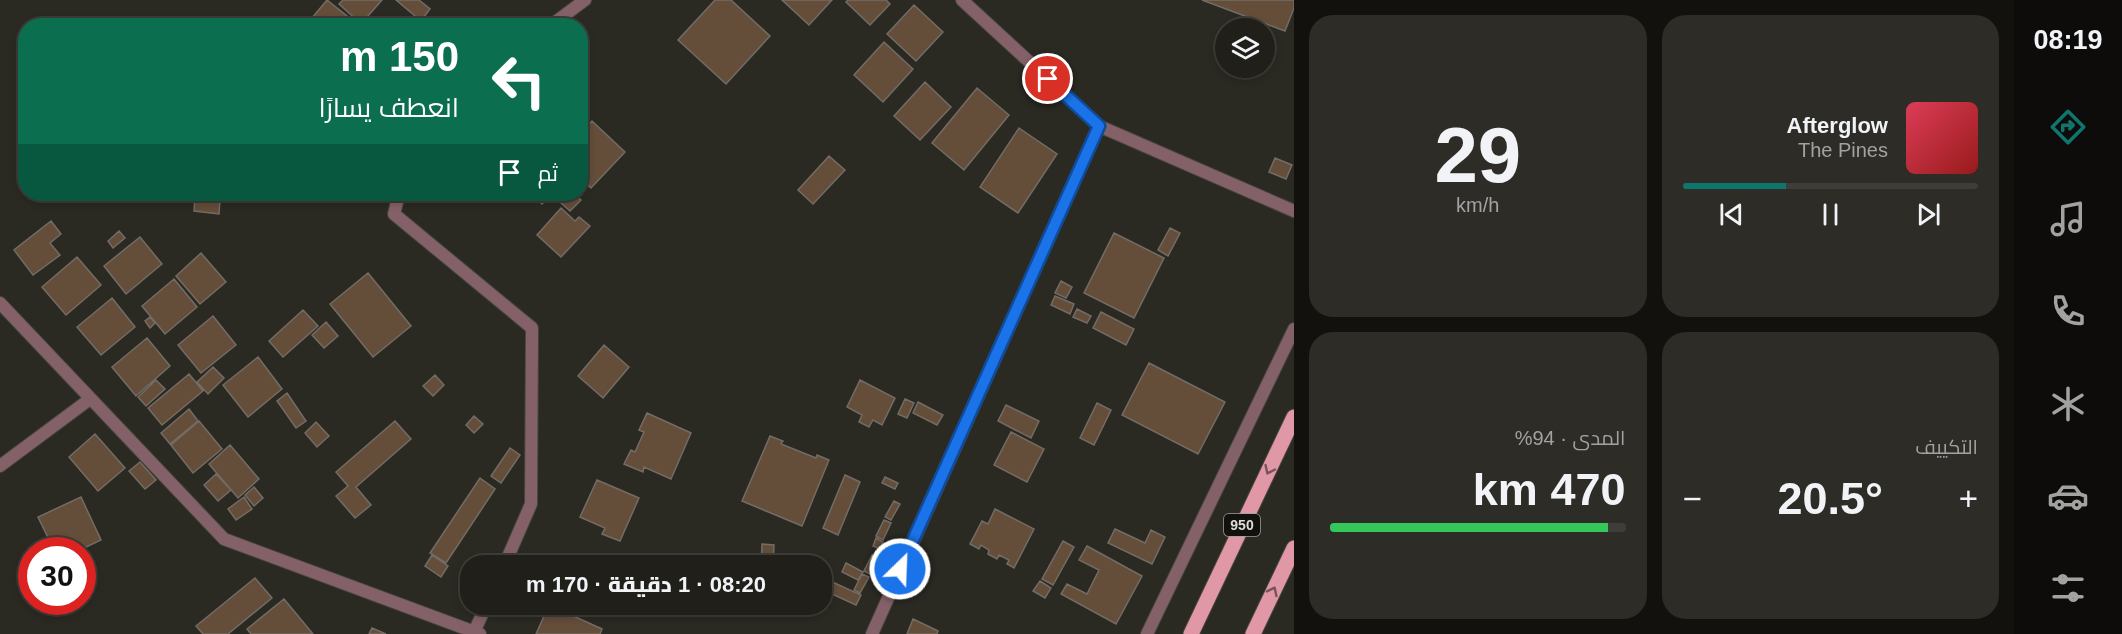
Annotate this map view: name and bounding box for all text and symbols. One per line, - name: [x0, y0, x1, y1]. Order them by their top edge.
- map controls: [1215, 18, 1275, 78]
- button: layers: [1215, 18, 1275, 78]
- text: 08:19: [2033, 25, 2103, 55]
- text: 150 m: [340, 33, 459, 80]
- icon: left: [480, 42, 558, 120]
- pin: [1022, 53, 1073, 104]
- icon: arrive: [1031, 62, 1064, 95]
- text: انعطف يسارًا: [318, 93, 459, 123]
- icon: directions: [2047, 106, 2089, 148]
- text: 29: [1434, 111, 1521, 199]
- text: Afterglow: [1787, 113, 1888, 138]
- text: The Pines: [1798, 139, 1888, 161]
- icon: arrive: [493, 156, 526, 189]
- text: ثم: [538, 161, 558, 186]
- text: km/h: [1456, 194, 1499, 216]
- icon: previous: [1715, 198, 1748, 231]
- icon: pause: [1814, 198, 1847, 231]
- icon: next: [1912, 198, 1945, 231]
- icon: music: [2047, 198, 2089, 240]
- icon: phone: [2047, 290, 2089, 332]
- icon: climate: [2047, 383, 2089, 425]
- text: المدى · 94%: [1515, 427, 1626, 449]
- text: التكييف: [1915, 436, 1978, 458]
- one-way arrow: [1264, 463, 1276, 474]
- text: 470 km: [1473, 464, 1626, 515]
- text: 20.5°: [1777, 473, 1883, 524]
- icon: car: [2047, 475, 2089, 517]
- text: −: [1683, 480, 1702, 517]
- text: +: [1959, 480, 1978, 517]
- road number: 950: [1224, 514, 1260, 536]
- speed limit sign: 30: [18, 537, 96, 615]
- position arrow: [868, 537, 932, 601]
- icon: filters: [2047, 567, 2089, 609]
- text: 08:20 · 1 دقيقة · 170 m: [526, 572, 766, 597]
- one-way arrow: [1266, 586, 1278, 597]

